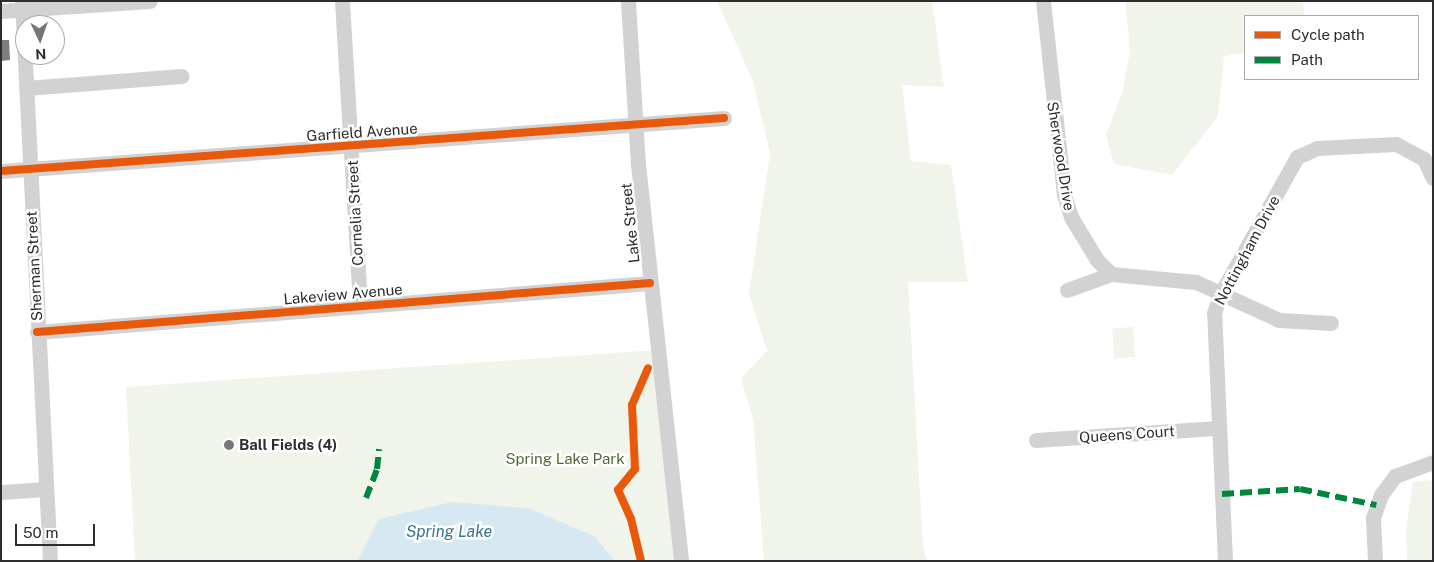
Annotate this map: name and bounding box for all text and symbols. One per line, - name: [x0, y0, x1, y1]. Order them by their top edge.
- north arrow: [15, 15, 65, 65]
- legend: [1244, 15, 1419, 80]
- text: Cycle path: [1291, 26, 1365, 43]
- text: N: [35, 46, 47, 62]
- text: Path: [1291, 51, 1323, 68]
- street label: Sherwood Drive: [1043, 100, 1079, 212]
- street label: Garfield Avenue: [306, 119, 418, 145]
- street label: Cornelia Street: [343, 160, 367, 266]
- street label: Lake Street: [617, 182, 643, 264]
- street label: Nottingham Drive: [1211, 192, 1283, 308]
- street label: Sherman Street: [22, 210, 46, 322]
- street label: Lakeview Avenue: [283, 280, 403, 308]
- street label: Queens Court: [1079, 422, 1175, 446]
- place label: Ball Fields (4): [239, 436, 337, 454]
- marker: Ball Fields (4): [223, 439, 235, 451]
- park label: Spring Lake Park: [505, 450, 625, 468]
- scale bar: [18, 514, 98, 546]
- water label: Spring Lake: [406, 522, 492, 542]
- text: 50 m: [23, 524, 58, 541]

